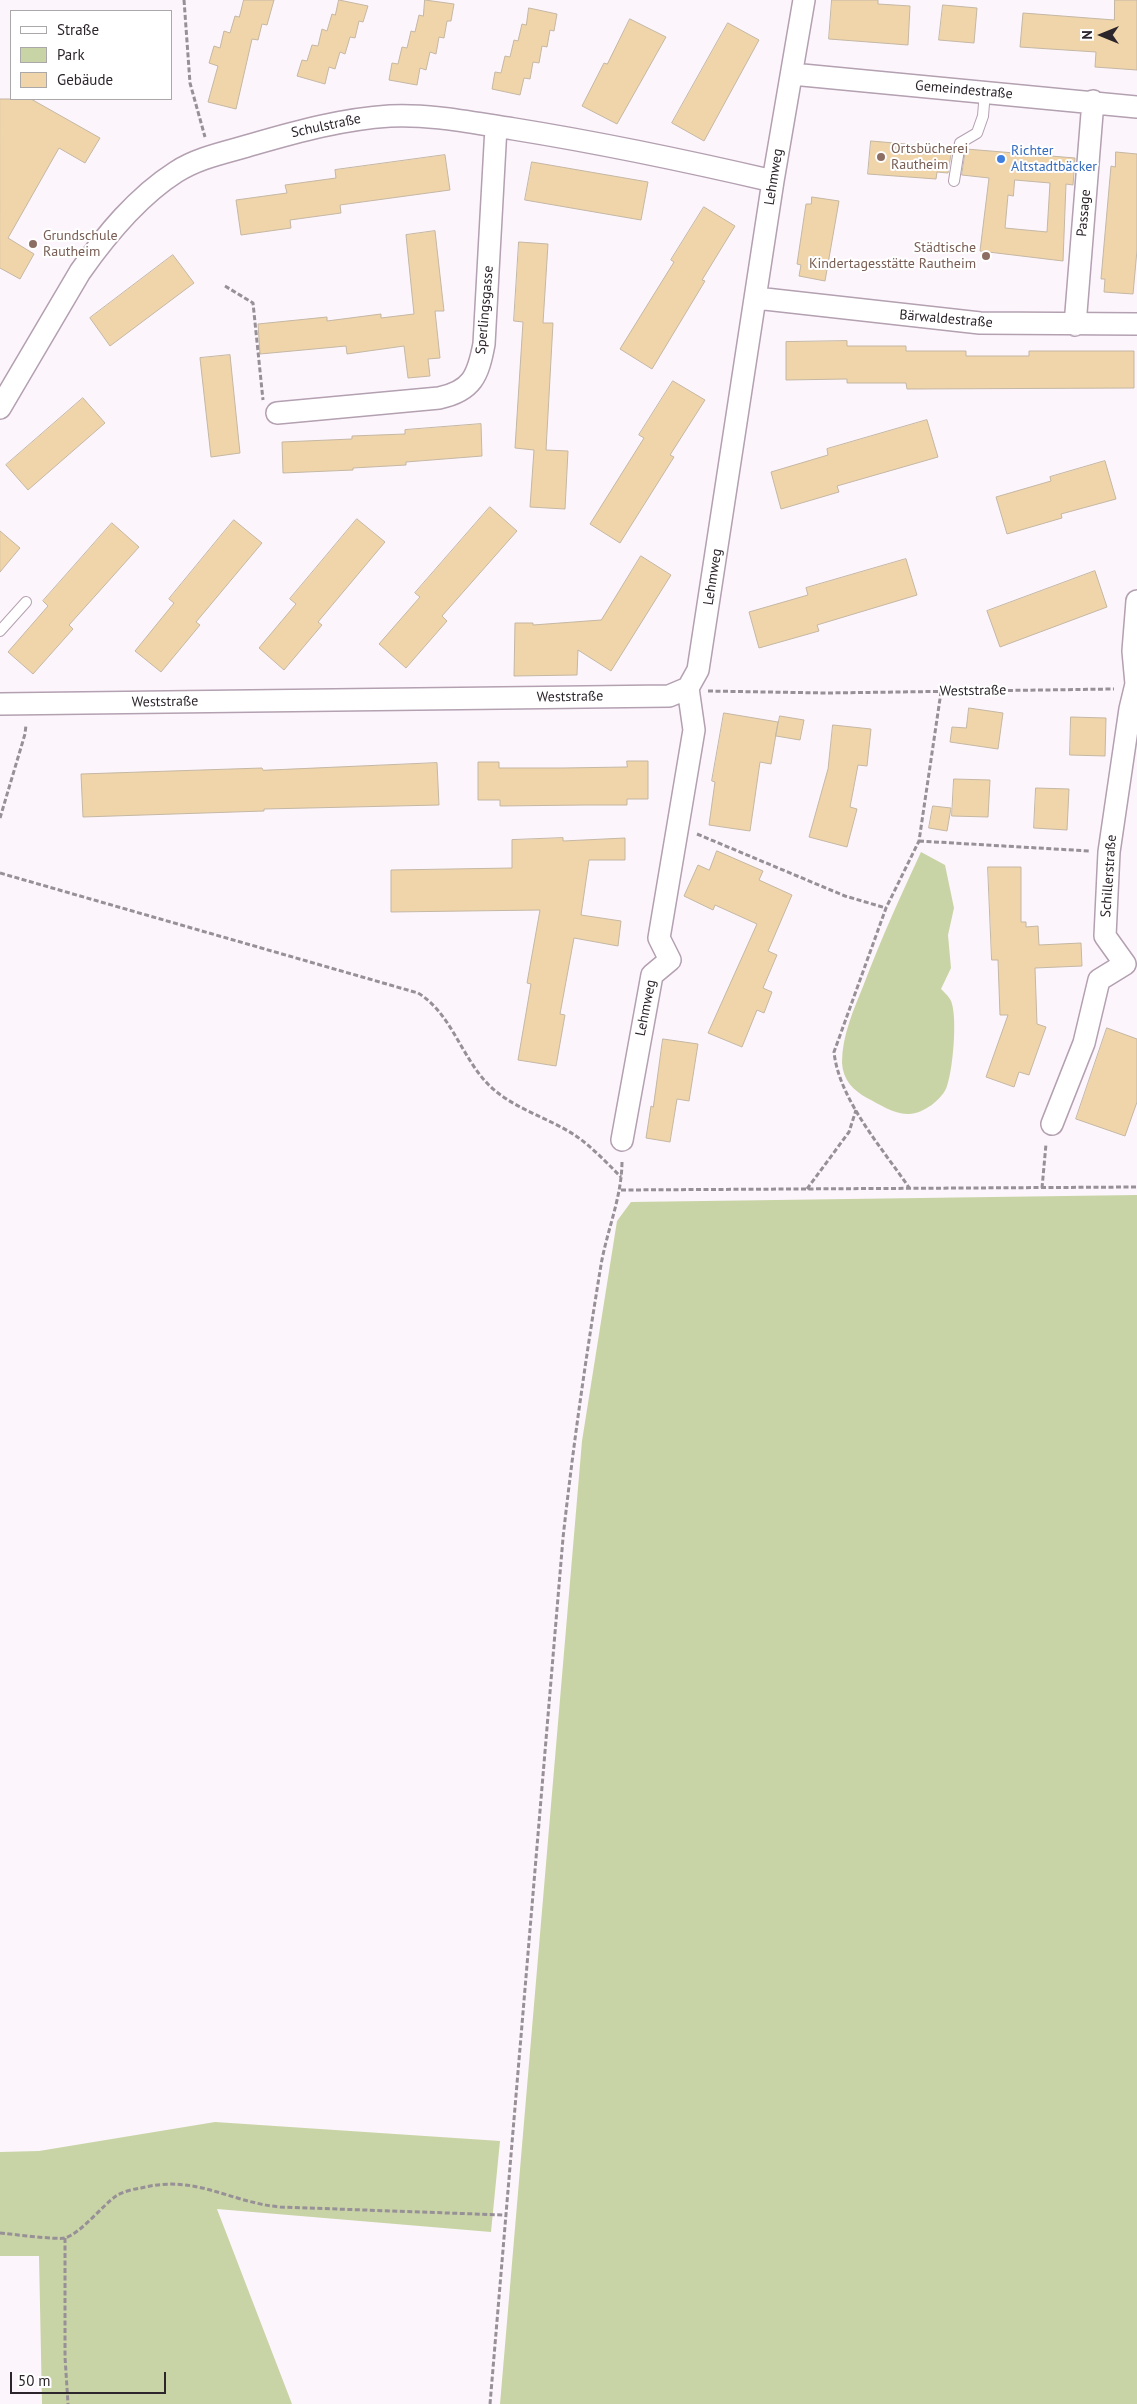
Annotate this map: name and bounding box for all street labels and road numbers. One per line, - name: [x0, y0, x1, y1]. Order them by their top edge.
- street label: Gemeindestraße: [914, 77, 1014, 103]
- street label: Schulstraße: [290, 110, 362, 142]
- street label: Lehmweg: [761, 147, 787, 207]
- street label: Passage: [1074, 189, 1094, 237]
- street label: Sperlingsgasse: [473, 265, 497, 355]
- street label: Bärwaldestraße: [899, 307, 993, 331]
- street label: Lehmweg: [700, 547, 726, 607]
- street label: Weststraße: [940, 682, 1006, 700]
- street label: Weststraße: [537, 688, 603, 706]
- street label: Weststraße: [132, 693, 198, 711]
- street label: Schillerstraße: [1098, 834, 1120, 918]
- street label: Lehmweg: [632, 978, 660, 1038]

